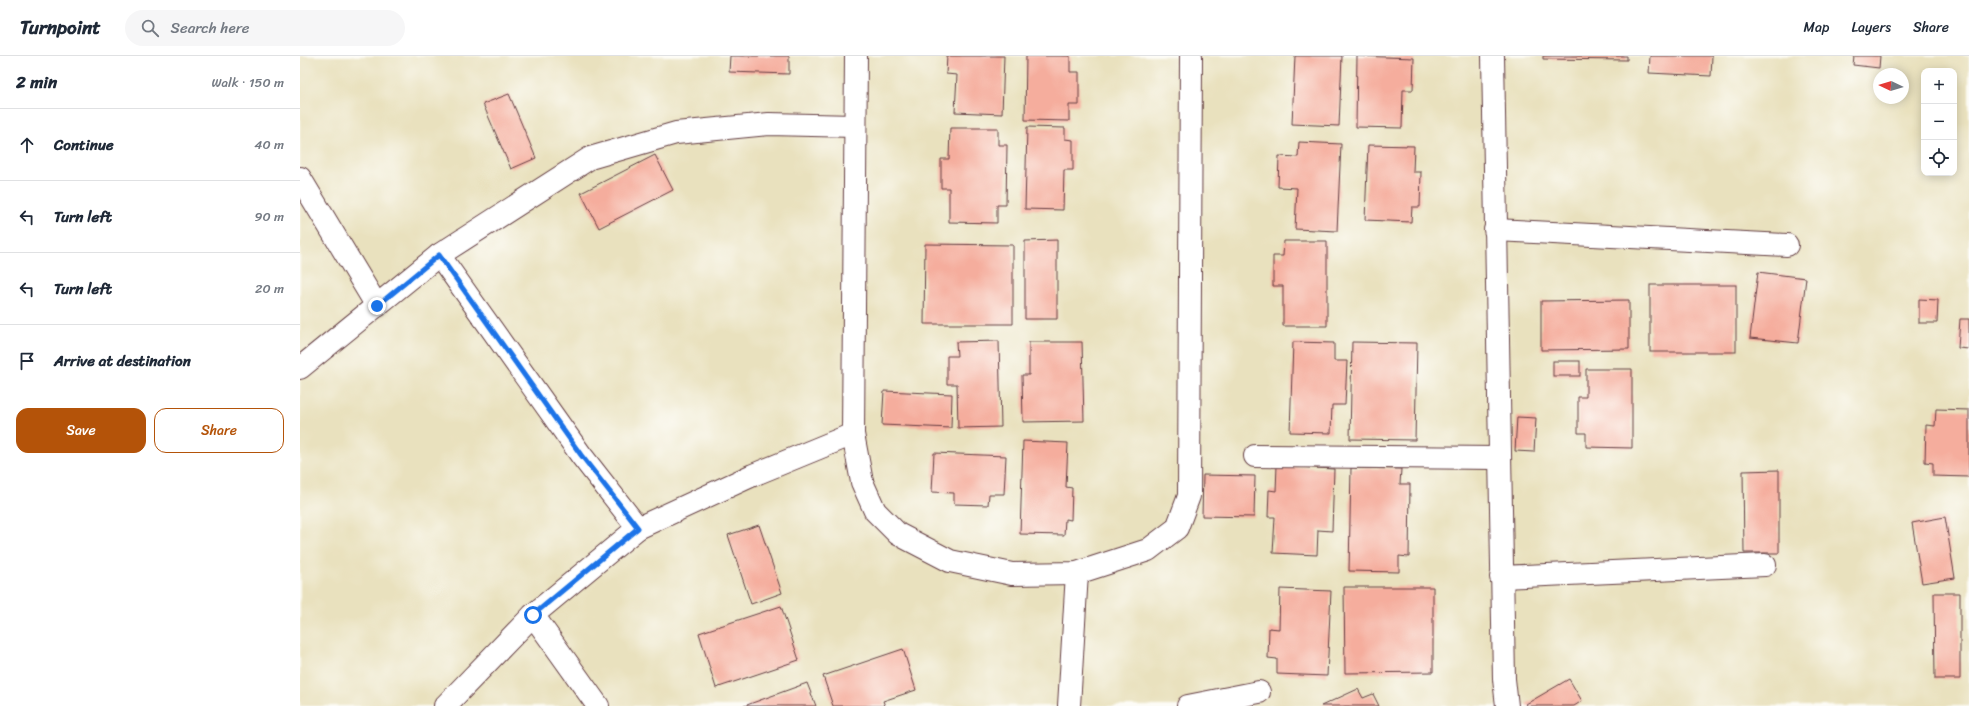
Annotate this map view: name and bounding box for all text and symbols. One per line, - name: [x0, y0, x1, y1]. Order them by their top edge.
- search box: [125, 10, 405, 46]
- text: Turnpoint: [20, 11, 101, 44]
- text: Search here: [171, 15, 250, 41]
- text: Map: [1804, 15, 1829, 40]
- text: Layers: [1851, 15, 1891, 40]
- text: Share: [1913, 15, 1949, 40]
- icon: search: [139, 17, 161, 39]
- text: 2 min: [16, 67, 57, 97]
- north arrow: [1873, 68, 1909, 104]
- map controls: [1921, 68, 1957, 176]
- button: +: [1921, 68, 1957, 104]
- text: Walk · 150 m: [211, 71, 284, 94]
- button: −: [1921, 104, 1957, 140]
- text: Continue: [54, 132, 114, 158]
- text: 40 m: [254, 133, 284, 156]
- icon: ahead: [16, 134, 38, 156]
- button: locate: [1921, 140, 1957, 176]
- text: Turn left: [54, 204, 112, 230]
- text: 90 m: [254, 205, 284, 228]
- icon: left: [16, 206, 38, 228]
- text: Turn left: [54, 276, 112, 302]
- text: 20 m: [255, 277, 284, 300]
- icon: left: [16, 278, 38, 300]
- route end: [368, 297, 386, 315]
- text: Arrive at destination: [54, 348, 191, 374]
- icon: arrive: [16, 350, 38, 372]
- button: Save: [16, 408, 146, 453]
- button: Share: [154, 408, 284, 453]
- route start: [524, 606, 542, 624]

